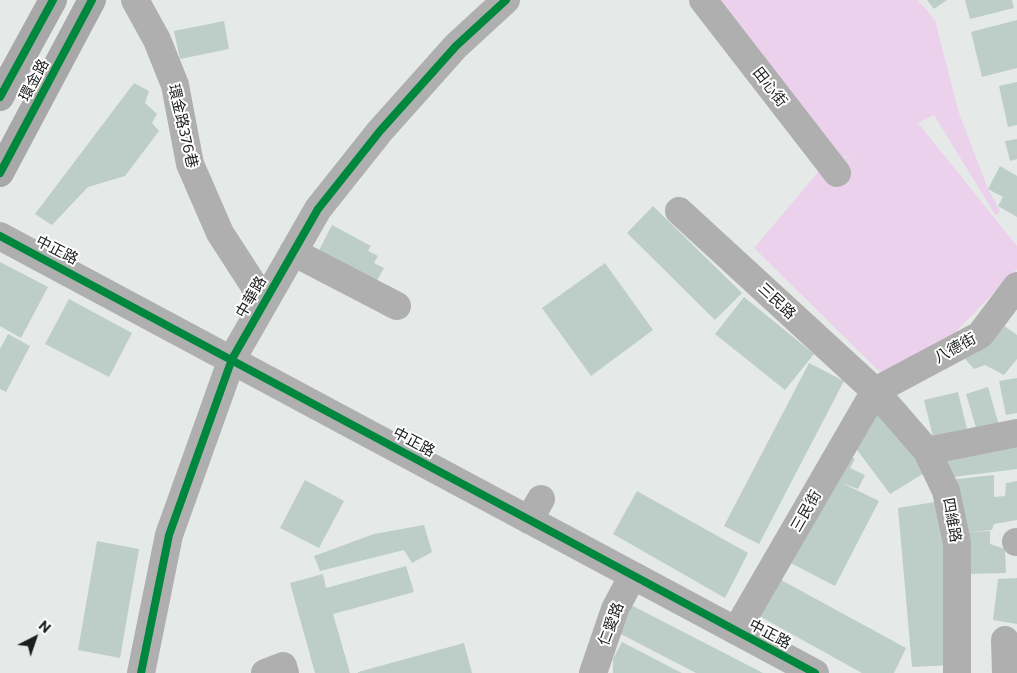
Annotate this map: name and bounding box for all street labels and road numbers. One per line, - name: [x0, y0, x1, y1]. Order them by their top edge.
- street label: 環金路: [15, 56, 53, 104]
- street label: 田心街: [749, 64, 791, 110]
- street label: 環金路376巷: [165, 82, 201, 170]
- street label: 中正路: [33, 232, 81, 268]
- street label: 中華路: [232, 273, 270, 321]
- street label: 三民路: [754, 279, 800, 323]
- street label: 八德街: [931, 329, 979, 367]
- street label: 中正路: [390, 423, 438, 461]
- street label: 三民街: [787, 487, 825, 535]
- street label: 四維路: [939, 496, 965, 544]
- street label: 仁愛路: [595, 600, 627, 648]
- street label: 中正路: [746, 615, 794, 653]

